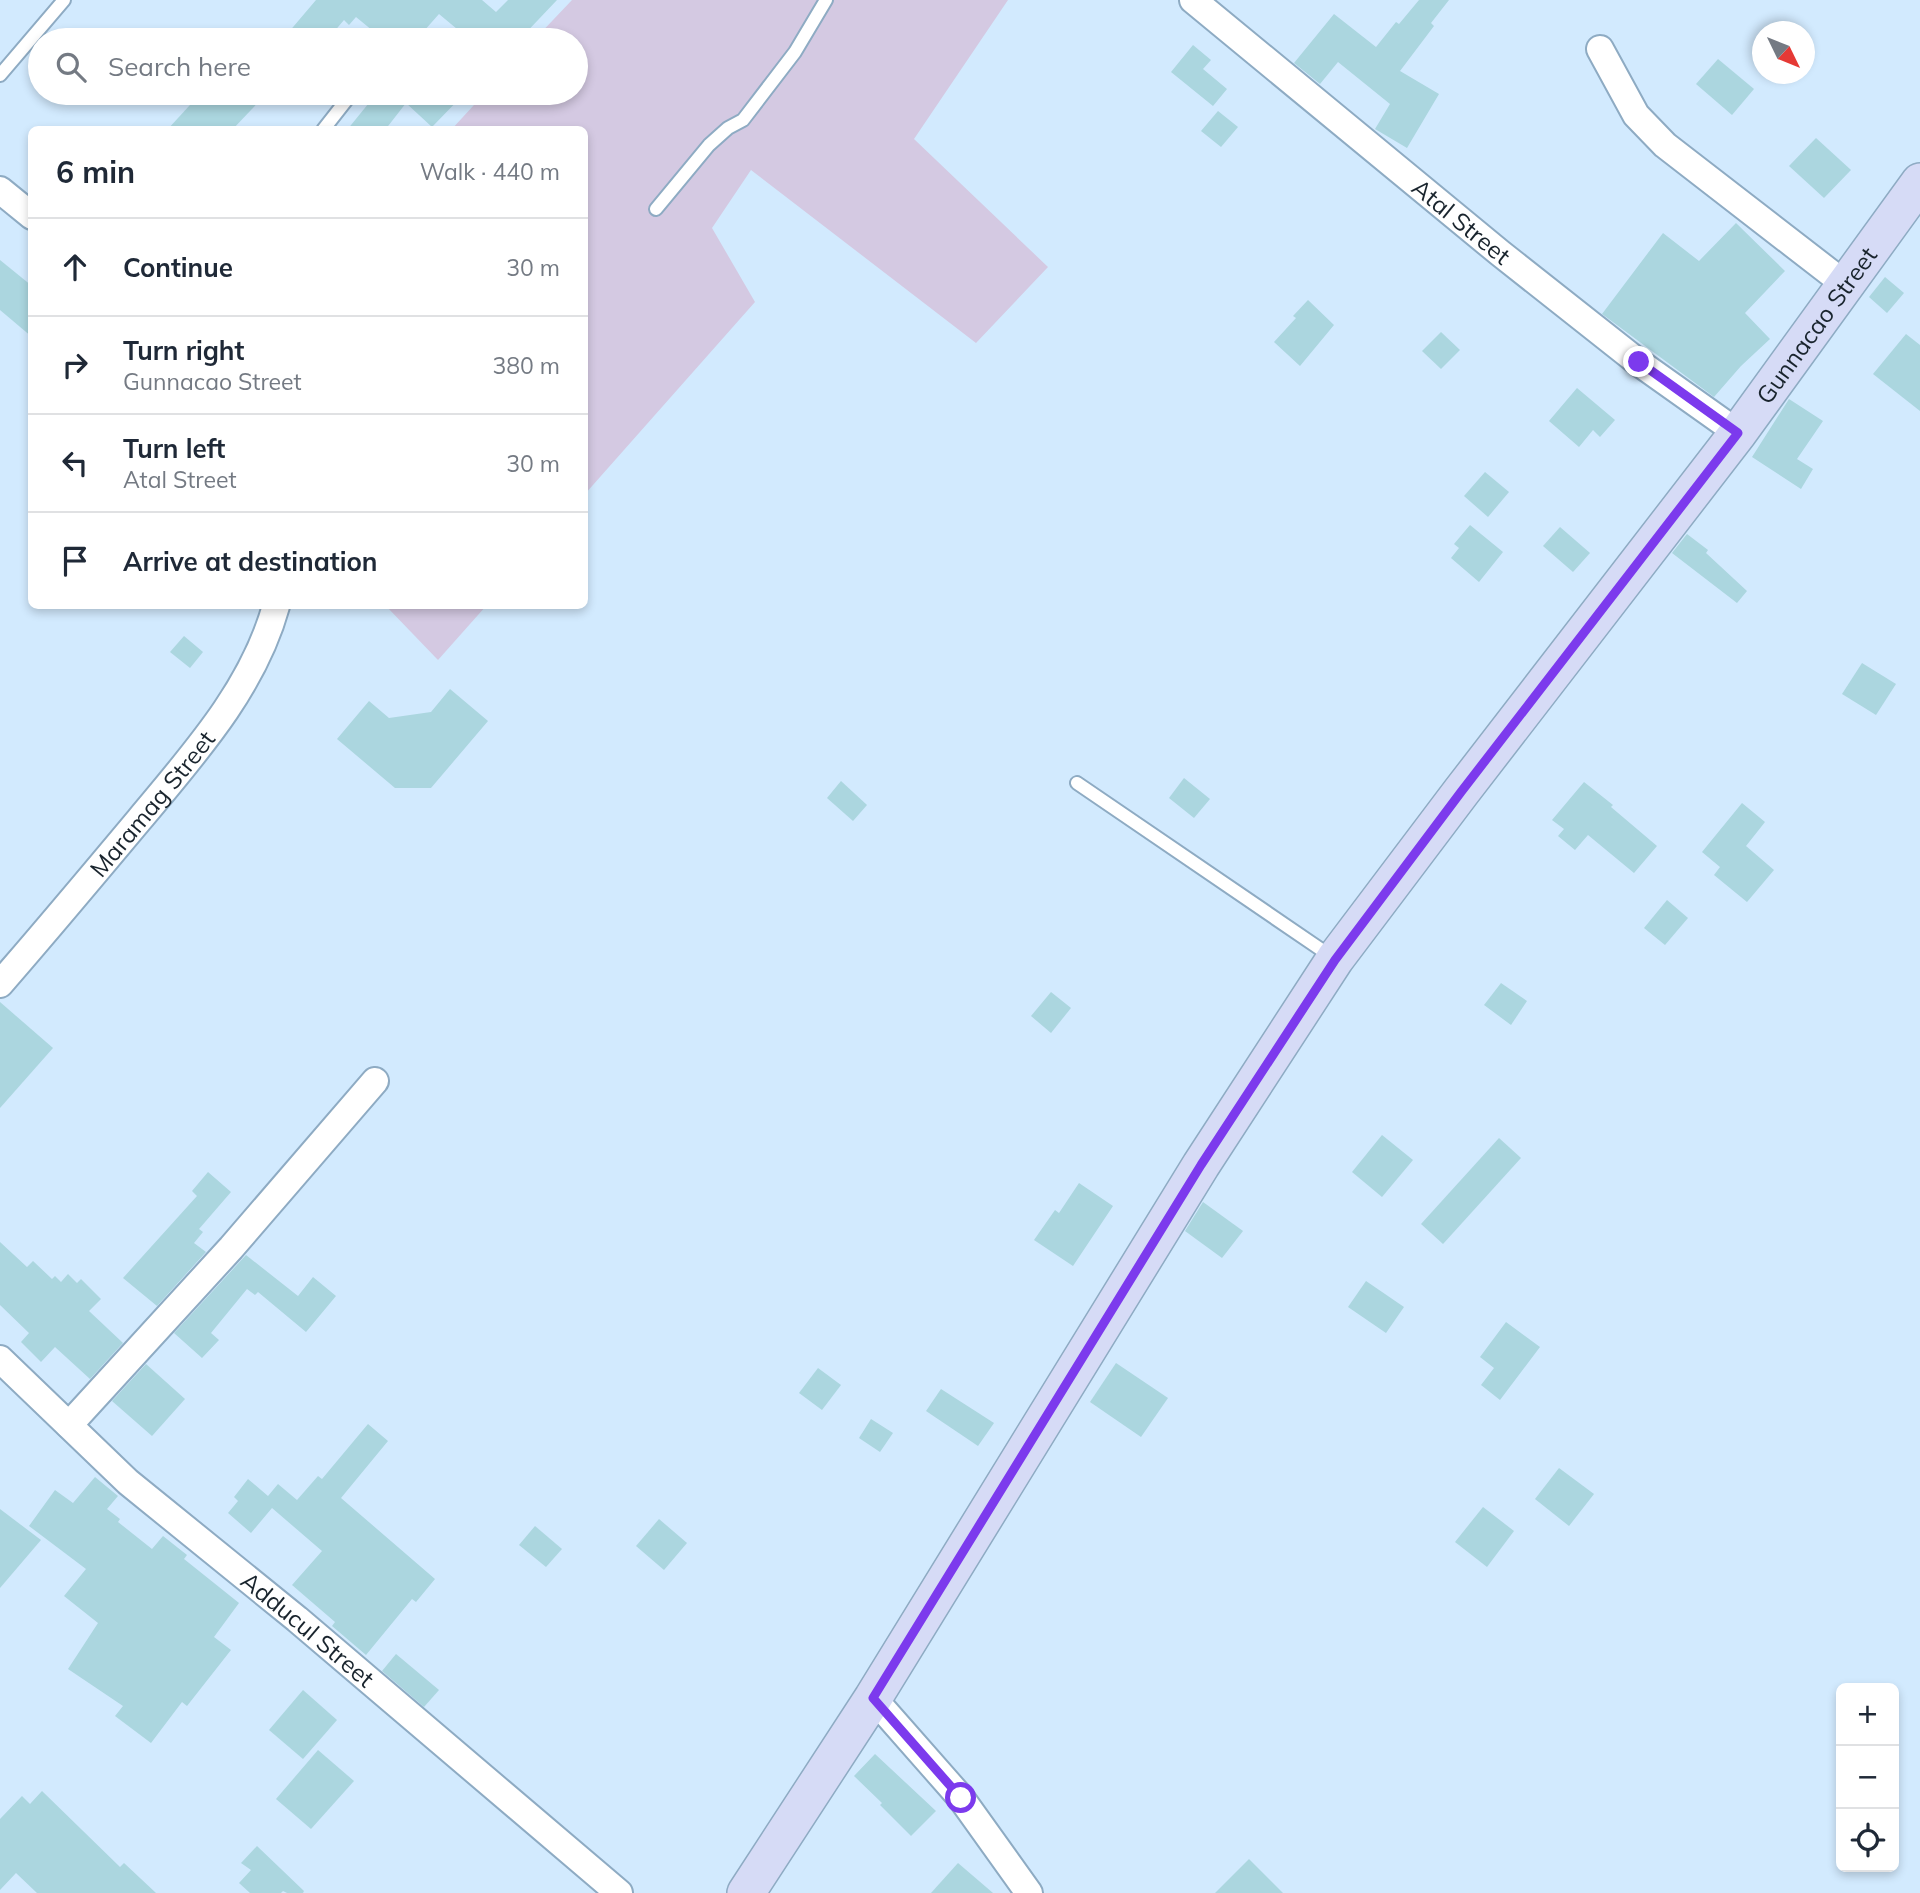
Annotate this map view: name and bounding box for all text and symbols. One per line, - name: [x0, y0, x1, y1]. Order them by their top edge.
- north arrow: [1752, 21, 1815, 84]
- search box: [28, 28, 588, 105]
- icon: search: [52, 48, 90, 86]
- text: Search here: [108, 50, 251, 83]
- text: 6 min: [56, 153, 135, 191]
- text: Walk · 440 m: [420, 157, 560, 186]
- street label: Atal Street: [1406, 172, 1517, 271]
- street label: Gunnacao Street: [1749, 241, 1883, 410]
- icon: ahead: [56, 248, 94, 286]
- text: Continue: [123, 251, 233, 284]
- text: 30 m: [506, 253, 560, 282]
- text: Turn right: [123, 334, 244, 367]
- icon: right: [56, 346, 94, 384]
- route end: [1623, 346, 1654, 377]
- text: 380 m: [492, 351, 560, 380]
- text: Gunnacao Street: [123, 367, 302, 396]
- text: Turn left: [123, 432, 225, 465]
- icon: left: [56, 444, 94, 482]
- text: 30 m: [506, 449, 560, 478]
- text: Atal Street: [123, 465, 237, 494]
- icon: arrive: [56, 542, 94, 580]
- text: Arrive at destination: [123, 545, 378, 578]
- street label: Maramag Street: [83, 725, 221, 883]
- street label: Adducul Street: [235, 1565, 381, 1693]
- map controls: [1836, 1683, 1899, 1872]
- button: +: [1836, 1683, 1899, 1746]
- button: −: [1836, 1746, 1899, 1809]
- route start: [945, 1782, 976, 1813]
- button: locate: [1836, 1809, 1899, 1872]

